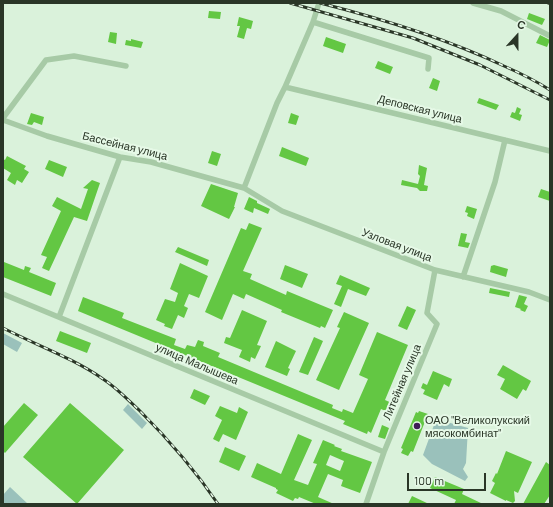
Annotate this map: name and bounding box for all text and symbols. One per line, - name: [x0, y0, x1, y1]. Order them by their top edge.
- north arrow: [497, 16, 537, 56]
- text: С: [515, 17, 528, 32]
- street label: Деповская улица: [376, 92, 464, 126]
- street label: Бассейная улица: [81, 129, 169, 163]
- street label: Узловая улица: [360, 226, 434, 264]
- street label: улица Малышева: [153, 341, 241, 387]
- street label: Литейная улица: [380, 342, 424, 422]
- place label: ОАО "Великолукский мясокомбинат": [425, 413, 530, 439]
- marker: ОАО "Великолукский мясокомбинат": [412, 421, 422, 431]
- scale bar: [409, 465, 488, 491]
- text: 100 m: [414, 473, 444, 487]

